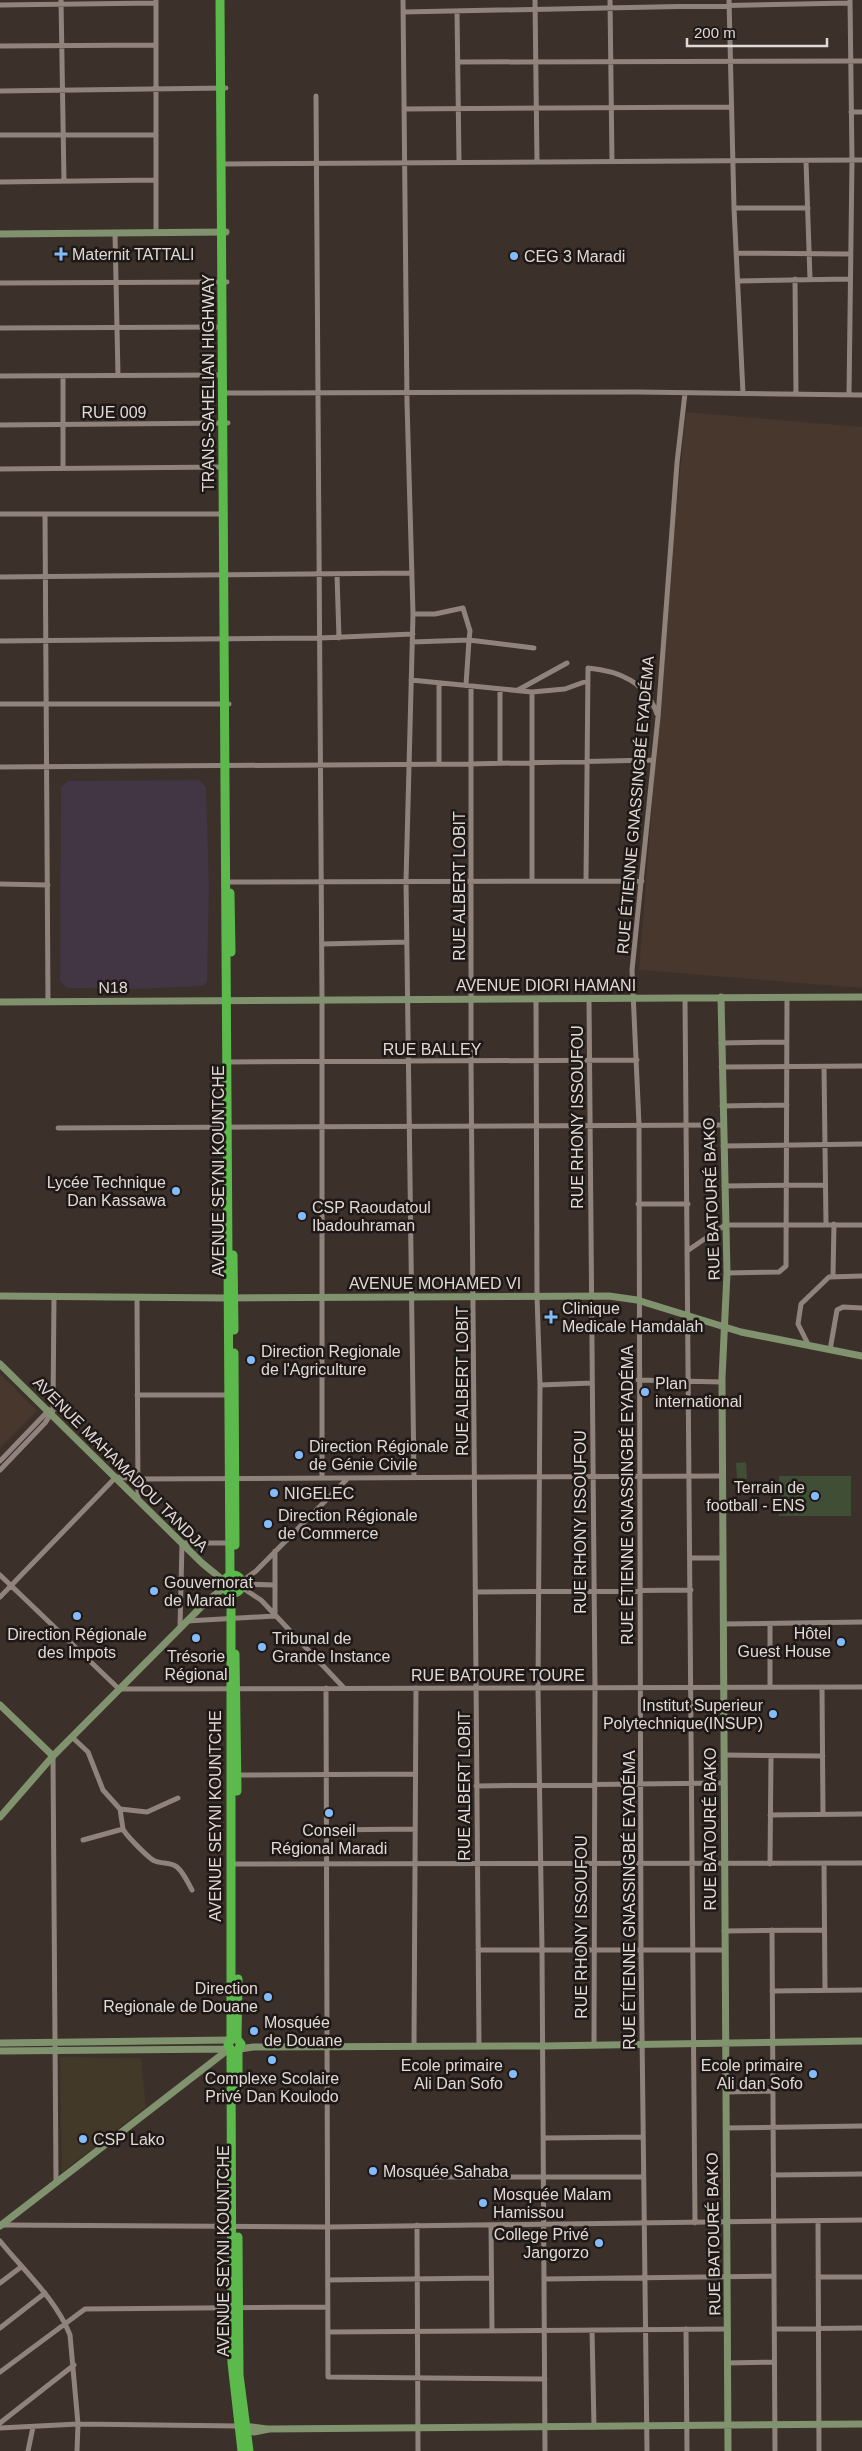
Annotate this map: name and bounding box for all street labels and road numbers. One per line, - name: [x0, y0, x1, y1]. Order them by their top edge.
- street label: TRANS-SAHELIAN HIGHWAY: [200, 274, 217, 492]
- street label: RUE 009: [82, 404, 147, 421]
- street label: RUE ÉTIENNE GNASSINGBÉ EYADÉMA: [613, 655, 657, 955]
- street label: RUE ALBERT LOBIT: [451, 811, 468, 961]
- street label: AVENUE DIORI HAMANI: [456, 977, 636, 994]
- street label: N18: [98, 979, 128, 996]
- street label: RUE RHONY ISSOUFOU: [569, 1025, 586, 1209]
- street label: RUE BALLEY: [383, 1041, 482, 1058]
- street label: AVENUE SEYNI KOUNTCHE: [210, 1065, 227, 1277]
- street label: RUE BATOURÉ BAKO: [699, 1117, 723, 1281]
- street label: AVENUE MOHAMED VI: [349, 1275, 521, 1292]
- street label: RUE ALBERT LOBIT: [454, 1306, 471, 1456]
- street label: RUE ÉTIENNE GNASSINGBÉ EYADÉMA: [618, 1345, 636, 1645]
- street label: AVENUE MAHAMADOU TANDJA: [30, 1373, 212, 1555]
- street label: RUE RHONY ISSOUFOU: [572, 1430, 589, 1614]
- street label: RUE BATOURE TOURE: [411, 1667, 585, 1684]
- street label: AVENUE SEYNI KOUNTCHE: [207, 1710, 224, 1922]
- street label: RUE ALBERT LOBIT: [456, 1711, 473, 1861]
- street label: RUE BATOURÉ BAKO: [701, 1748, 719, 1911]
- street label: RUE ÉTIENNE GNASSINGBÉ EYADÉMA: [620, 1750, 638, 2050]
- street label: RUE RHONY ISSOUFOU: [573, 1835, 590, 2019]
- street label: AVENUE SEYNI KOUNTCHE: [215, 2145, 232, 2357]
- street label: RUE BATOURÉ BAKO: [703, 2152, 723, 2316]

